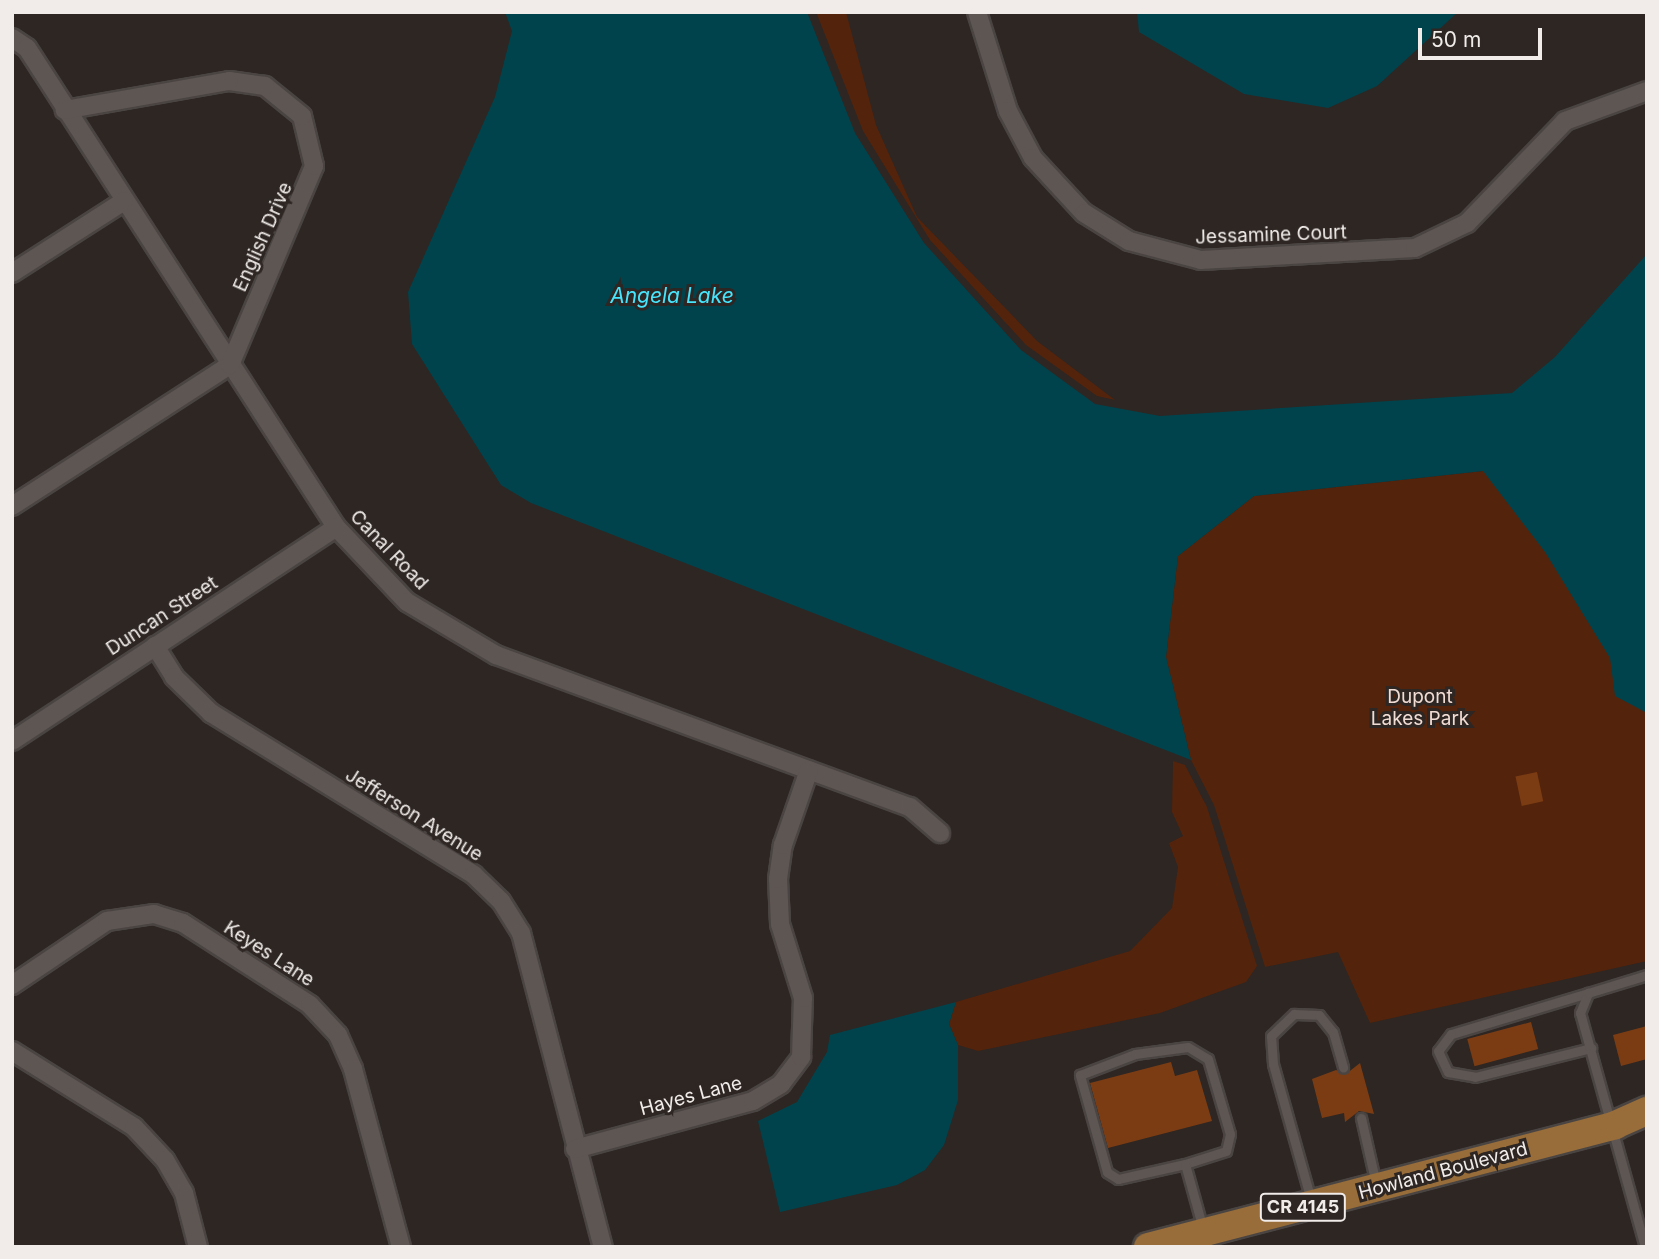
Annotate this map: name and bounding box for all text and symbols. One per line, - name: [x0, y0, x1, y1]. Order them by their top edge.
- scale bar: [1421, 14, 1545, 58]
- text: 50 m: [1431, 27, 1481, 52]
- street label: English Drive: [229, 179, 297, 295]
- street label: Jessamine Court: [1195, 221, 1347, 249]
- water label: Angela Lake: [610, 283, 734, 309]
- street label: Canal Road: [345, 505, 433, 595]
- street label: Duncan Street: [102, 572, 222, 660]
- park label: Dupont Lakes Park: [1371, 686, 1469, 730]
- street label: Jefferson Avenue: [341, 764, 487, 866]
- street label: Keyes Lane: [220, 916, 318, 992]
- street label: Hayes Lane: [637, 1071, 745, 1121]
- street label: Howland Boulevard: [1356, 1137, 1530, 1205]
- road number: CR 4145: [1259, 1192, 1347, 1222]

